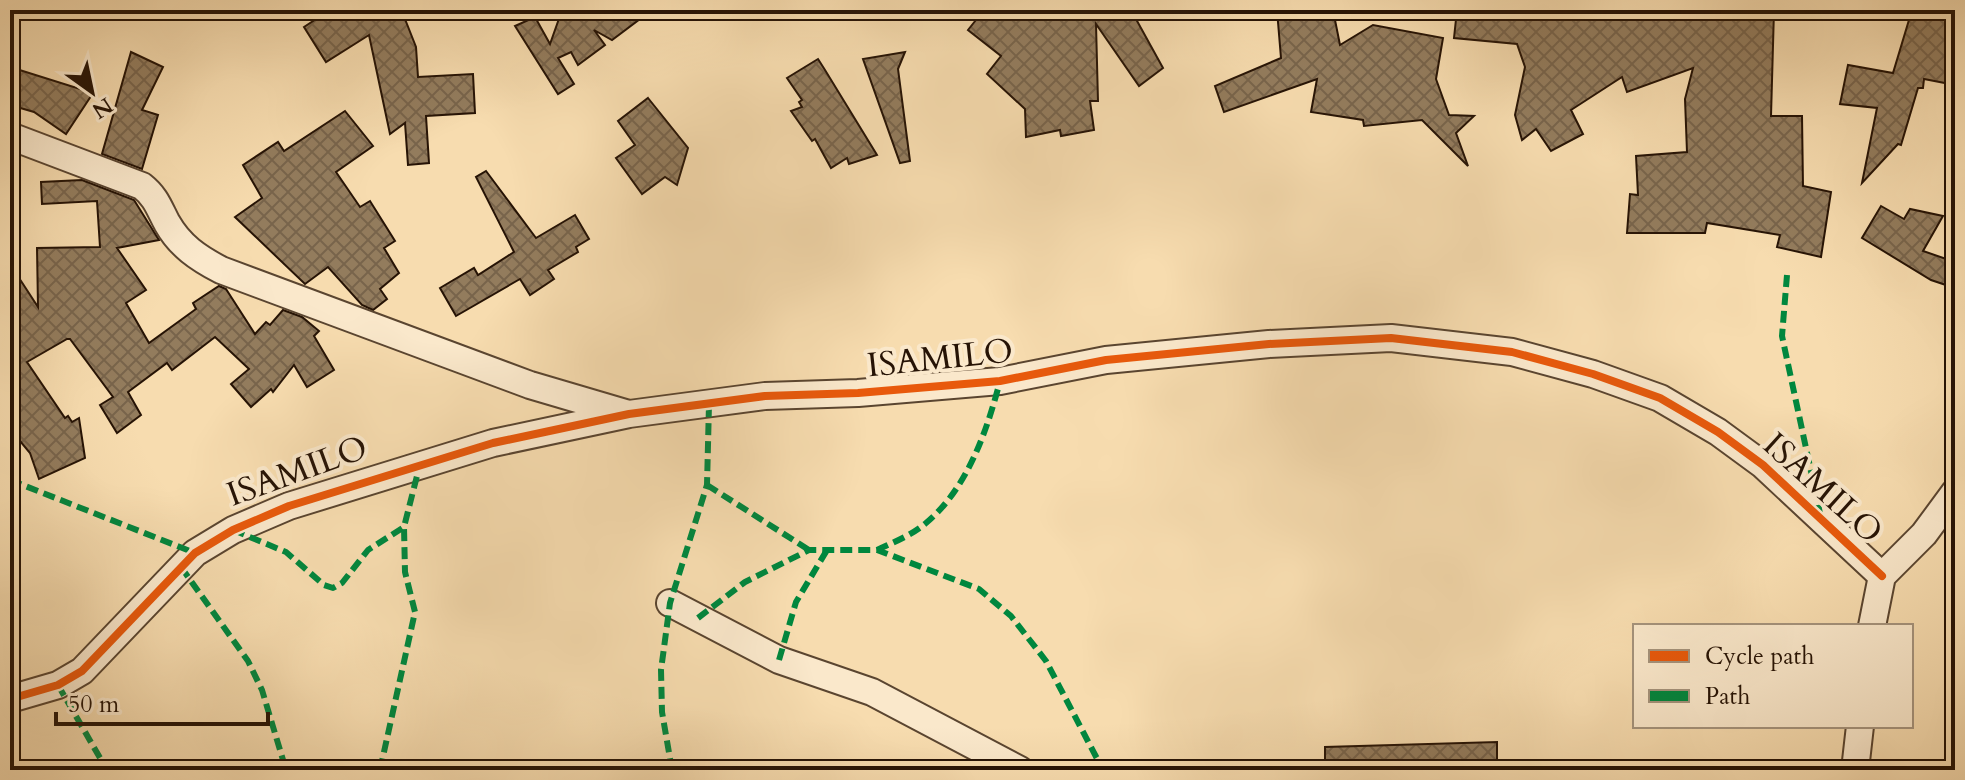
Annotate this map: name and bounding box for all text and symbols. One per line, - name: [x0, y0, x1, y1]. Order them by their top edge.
- north arrow: [52, 52, 132, 132]
- text: N: [86, 90, 119, 126]
- street label: ISAMILO: [865, 327, 1015, 389]
- street label: ISAMILO: [1753, 422, 1893, 554]
- street label: ISAMILO: [220, 424, 374, 518]
- legend: [1633, 624, 1913, 728]
- text: Cycle path: [1705, 640, 1814, 673]
- scale bar: [56, 676, 268, 726]
- text: Path: [1705, 680, 1750, 713]
- text: 50 m: [68, 688, 120, 721]

